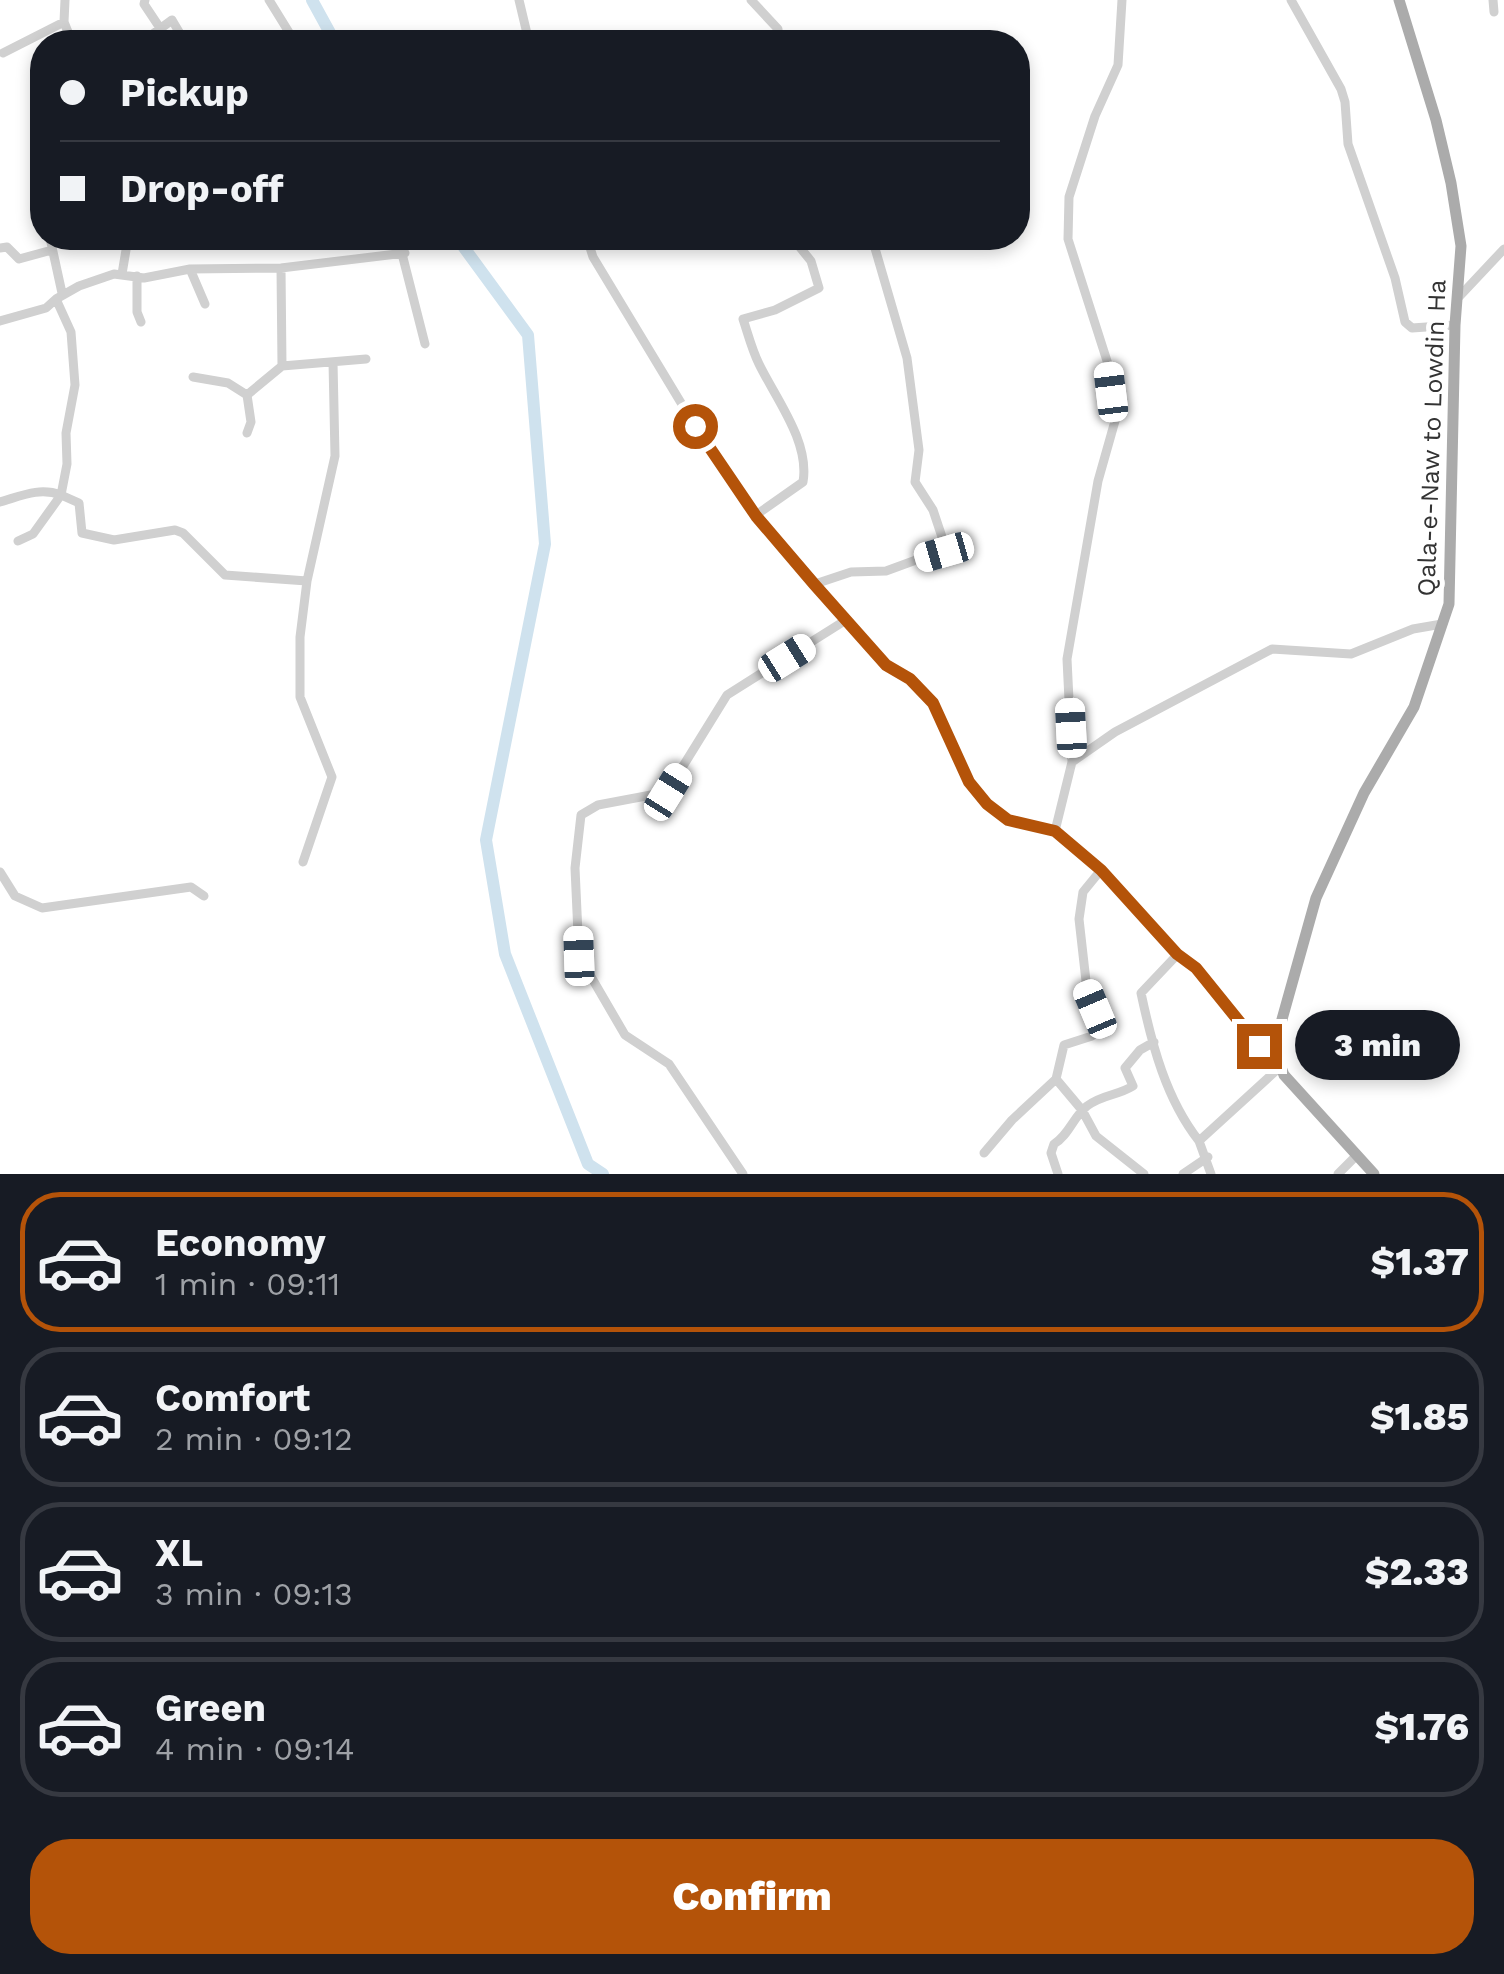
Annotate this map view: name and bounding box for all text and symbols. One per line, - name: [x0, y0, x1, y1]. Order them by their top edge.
- text: Pickup: [120, 71, 249, 115]
- text: Drop-off: [120, 167, 284, 211]
- street label: Qala-e-Naw to Lowdin Ha: [1411, 279, 1452, 597]
- car: [1092, 360, 1130, 424]
- route start: [673, 404, 718, 449]
- car: [911, 529, 977, 575]
- car: [754, 629, 820, 687]
- car: [1054, 697, 1088, 759]
- car: [639, 759, 697, 825]
- car: [563, 925, 595, 987]
- car: [1069, 976, 1121, 1042]
- callout: 3 min: [1294, 1011, 1459, 1081]
- route end: [1237, 1024, 1282, 1069]
- text: 3 min: [1334, 1026, 1421, 1064]
- icon: car: [35, 1217, 125, 1307]
- text: Economy: [155, 1221, 326, 1265]
- text: $1.37: [1371, 1240, 1469, 1284]
- text: 1 min · 09:11: [155, 1265, 340, 1303]
- icon: car: [35, 1372, 125, 1462]
- text: Comfort: [155, 1376, 310, 1420]
- text: $1.85: [1370, 1395, 1469, 1439]
- text: 2 min · 09:12: [155, 1420, 353, 1458]
- icon: car: [35, 1527, 125, 1617]
- text: XL: [155, 1531, 203, 1575]
- text: $2.33: [1365, 1550, 1469, 1594]
- text: 3 min · 09:13: [155, 1575, 353, 1613]
- icon: car: [35, 1682, 125, 1772]
- text: Green: [155, 1686, 266, 1730]
- text: $1.76: [1375, 1705, 1469, 1749]
- text: 4 min · 09:14: [155, 1730, 355, 1768]
- button: Confirm: [30, 1839, 1474, 1954]

